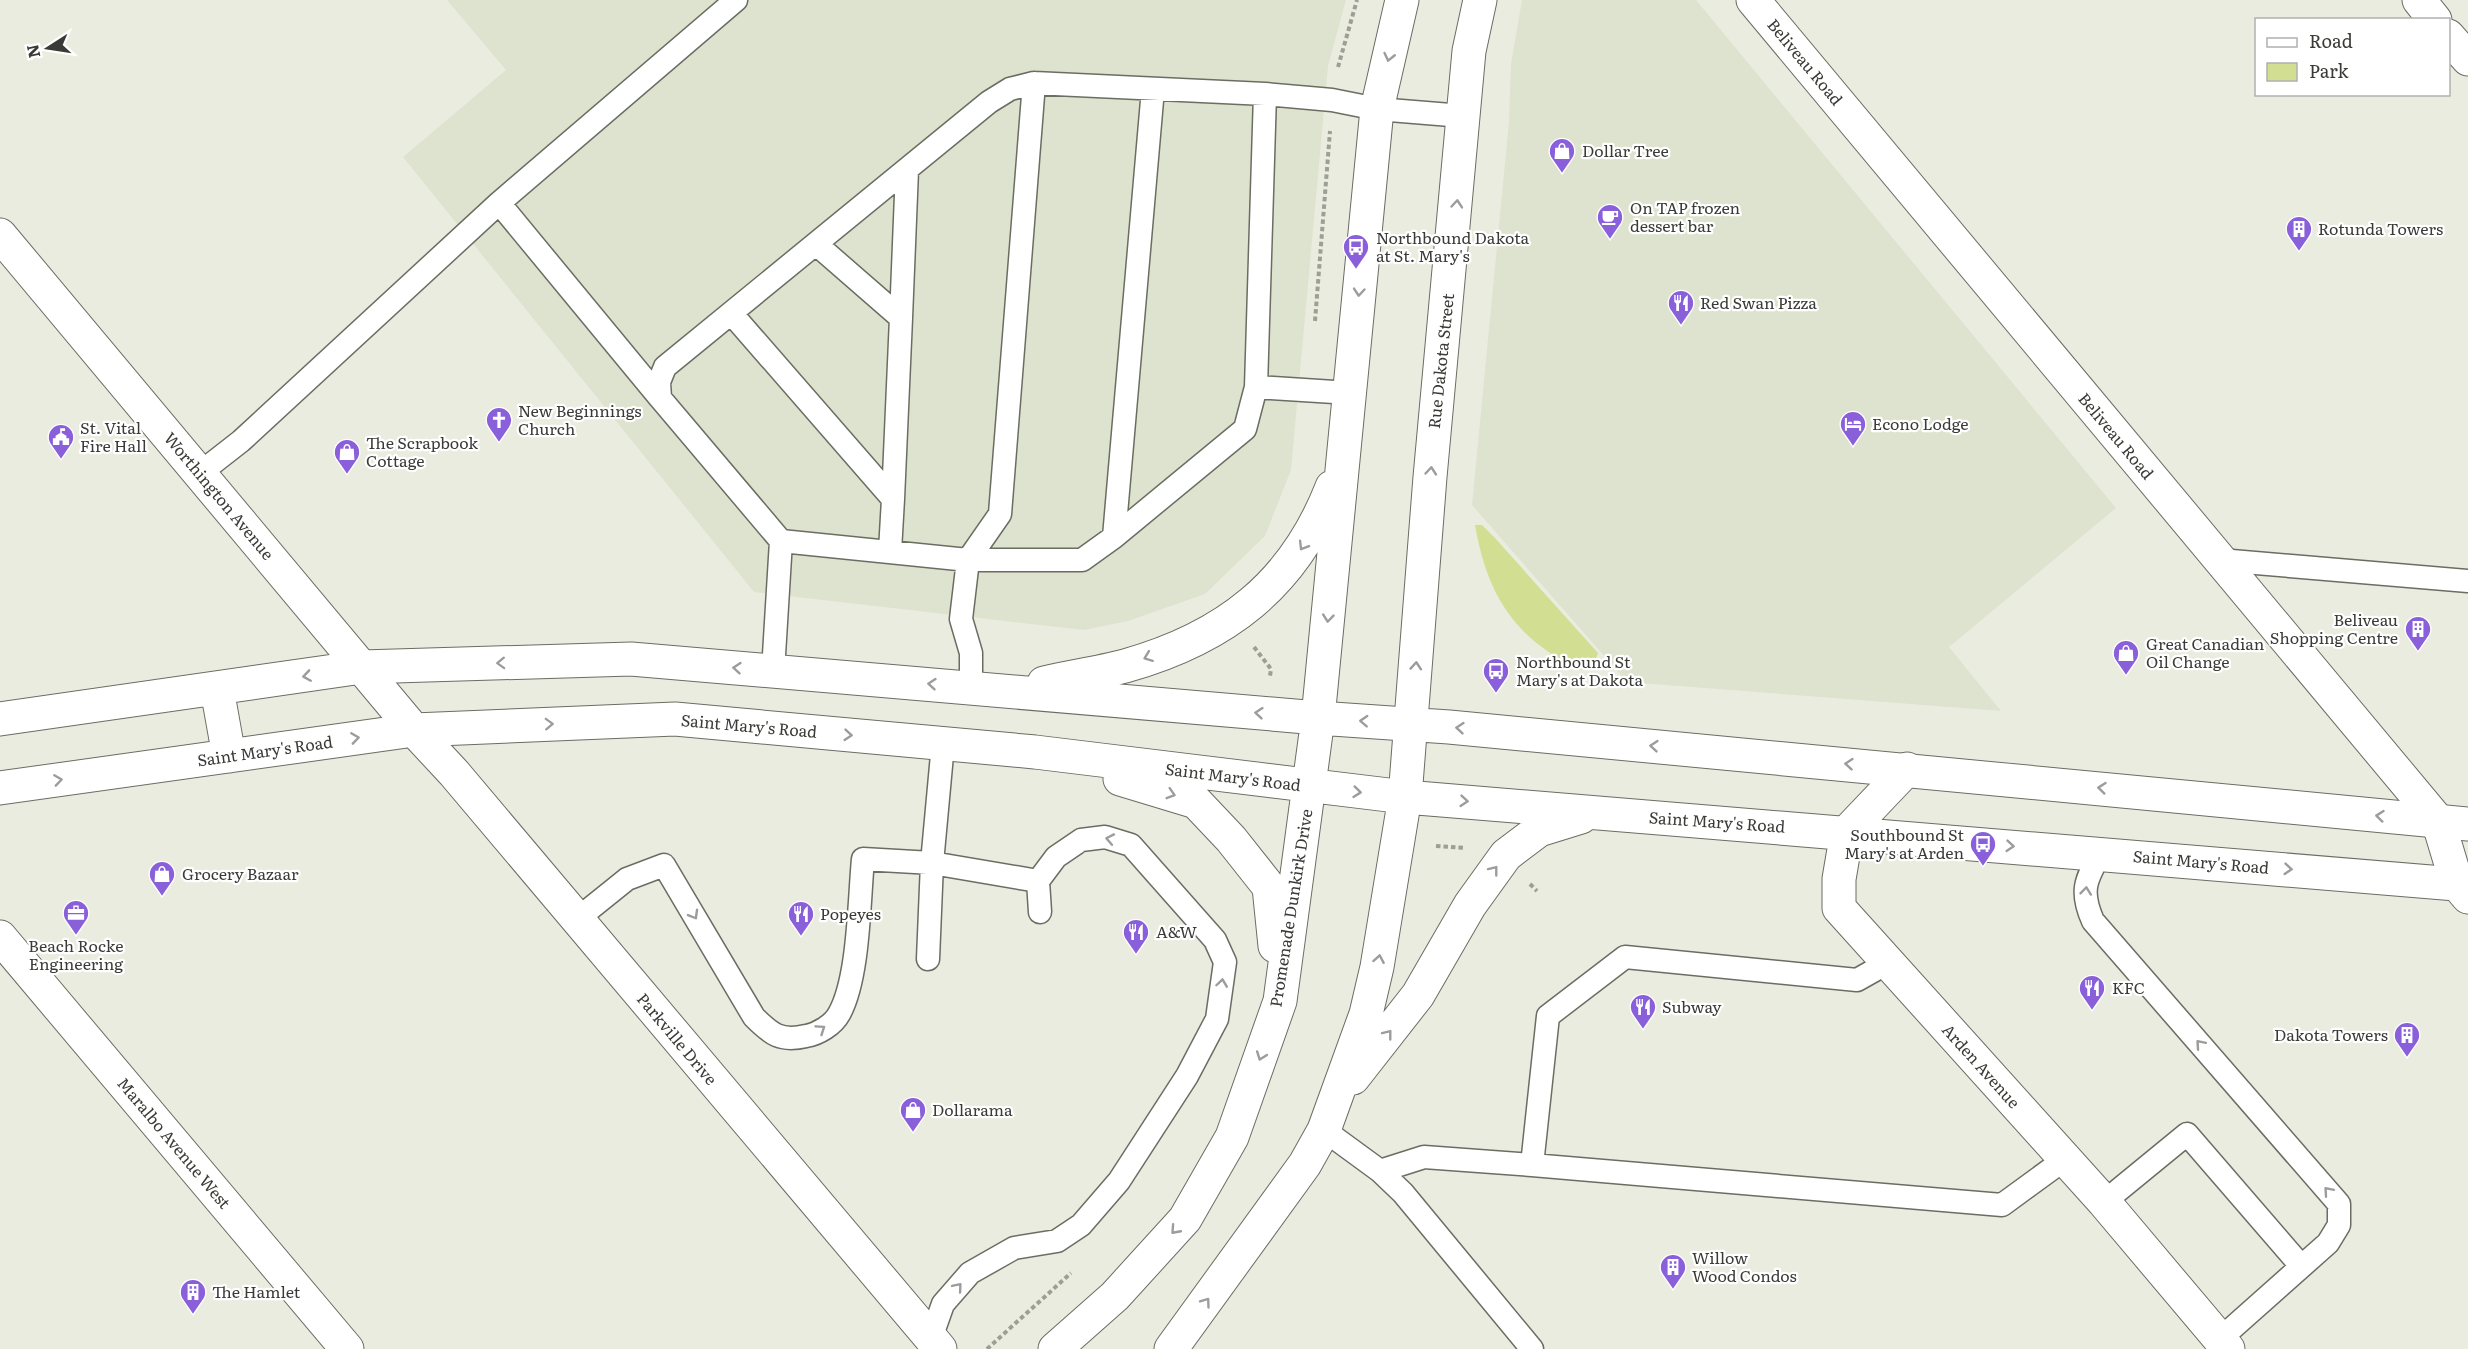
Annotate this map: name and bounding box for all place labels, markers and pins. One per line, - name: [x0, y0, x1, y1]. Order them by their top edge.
- shop icon: Dollar Tree: [1547, 136, 1577, 174]
- place label: Dollar Tree: [1582, 138, 1669, 162]
- place label: On TAP frozen dessert bar: [1630, 195, 1741, 237]
- cafe icon: On TAP frozen dessert bar: [1595, 202, 1625, 240]
- building icon: Rotunda Towers: [2284, 214, 2314, 252]
- place label: Rotunda Towers: [2318, 216, 2443, 240]
- place label: Northbound Dakota at St. Mary's: [1376, 225, 1529, 267]
- bus stop icon: Northbound Dakota at St. Mary's: [1341, 232, 1371, 270]
- restaurant icon: Red Swan Pizza: [1666, 288, 1696, 326]
- place label: Red Swan Pizza: [1700, 290, 1817, 314]
- place label: New Beginnings Church: [518, 398, 642, 440]
- church icon: New Beginnings Church: [484, 405, 514, 443]
- hotel icon: Econo Lodge: [1838, 409, 1868, 447]
- place label: Econo Lodge: [1872, 411, 1969, 435]
- place label: St. Vital Fire Hall: [80, 415, 147, 457]
- public building icon: St. Vital Fire Hall: [46, 422, 76, 460]
- place label: The Scrapbook Cottage: [366, 430, 478, 472]
- shop icon: The Scrapbook Cottage: [332, 437, 362, 475]
- place label: Beliveau Shopping Centre: [2270, 607, 2398, 649]
- building icon: Beliveau Shopping Centre: [2403, 614, 2433, 652]
- place label: Great Canadian Oil Change: [2146, 631, 2265, 673]
- shop icon: Great Canadian Oil Change: [2111, 638, 2141, 676]
- place label: Northbound St Mary's at Dakota: [1516, 649, 1643, 691]
- bus stop icon: Northbound St Mary's at Dakota: [1481, 656, 1511, 694]
- place label: Southbound St Mary's at Arden: [1844, 822, 1965, 864]
- bus stop icon: Southbound St Mary's at Arden: [1968, 829, 1998, 867]
- shop icon: Grocery Bazaar: [147, 859, 177, 897]
- place label: Grocery Bazaar: [182, 861, 299, 885]
- office icon: Beach Rocke Engineering: [61, 898, 91, 936]
- restaurant icon: Popeyes: [786, 899, 816, 937]
- place label: Popeyes: [820, 901, 881, 925]
- restaurant icon: A&W: [1121, 917, 1151, 955]
- place label: A&W: [1156, 919, 1198, 943]
- place label: Beach Rocke Engineering: [28, 933, 124, 975]
- restaurant icon: KFC: [2077, 973, 2107, 1011]
- place label: KFC: [2112, 975, 2145, 999]
- restaurant icon: Subway: [1628, 992, 1658, 1030]
- place label: Subway: [1662, 994, 1722, 1018]
- building icon: Dakota Towers: [2392, 1020, 2422, 1058]
- place label: Dakota Towers: [2274, 1022, 2388, 1046]
- shop icon: Dollarama: [898, 1095, 928, 1133]
- place label: Dollarama: [932, 1097, 1013, 1121]
- place label: Willow Wood Condos: [1692, 1245, 1797, 1287]
- building icon: Willow Wood Condos: [1658, 1252, 1688, 1290]
- building icon: The Hamlet: [178, 1277, 208, 1315]
- place label: The Hamlet: [212, 1279, 301, 1303]

